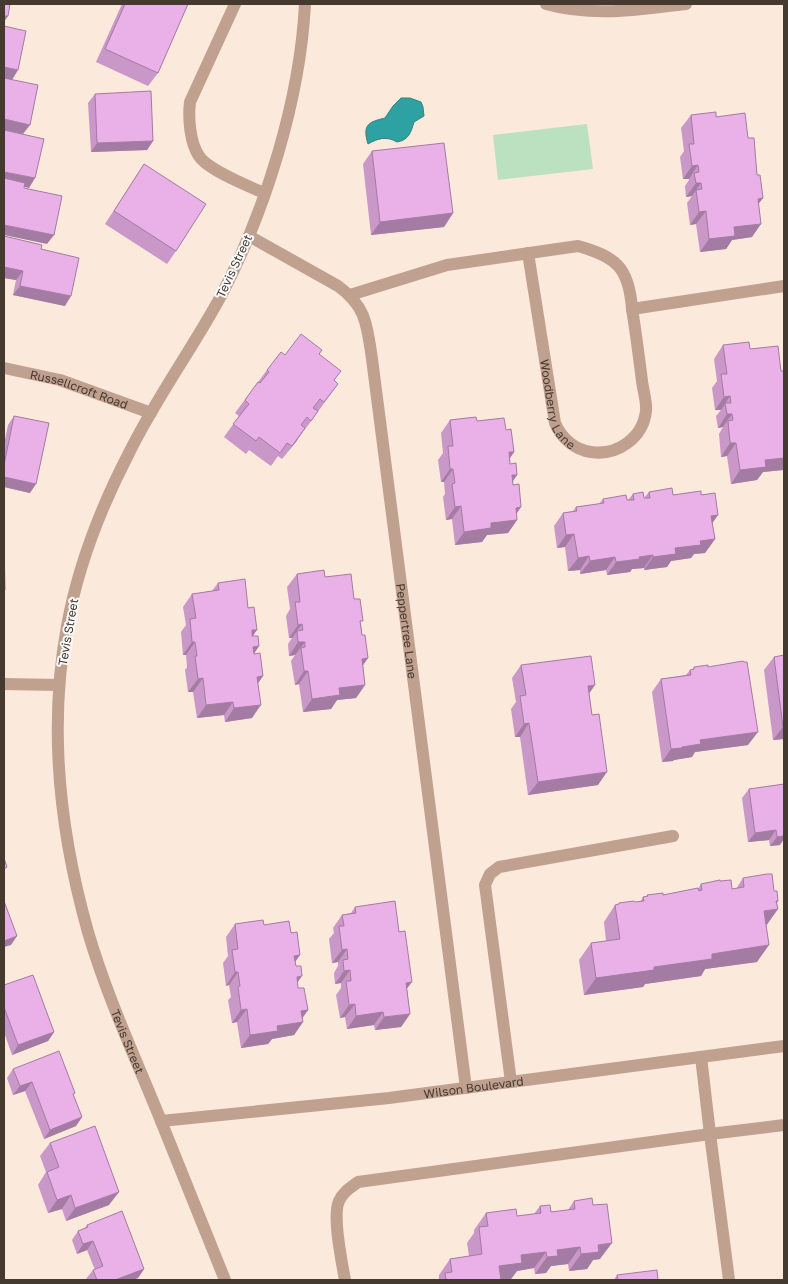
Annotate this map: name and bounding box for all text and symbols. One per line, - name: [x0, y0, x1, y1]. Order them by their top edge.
- street label: Tevis Street: [213, 232, 255, 300]
- street label: Woodberry Lane: [537, 358, 579, 452]
- street label: Russellcroft Road: [29, 366, 130, 412]
- street label: Peppertree Lane: [394, 582, 421, 679]
- street label: Tevis Street: [55, 597, 81, 667]
- street label: Tevis Street: [108, 1007, 148, 1076]
- street label: Wilson Boulevard: [423, 1073, 525, 1101]

